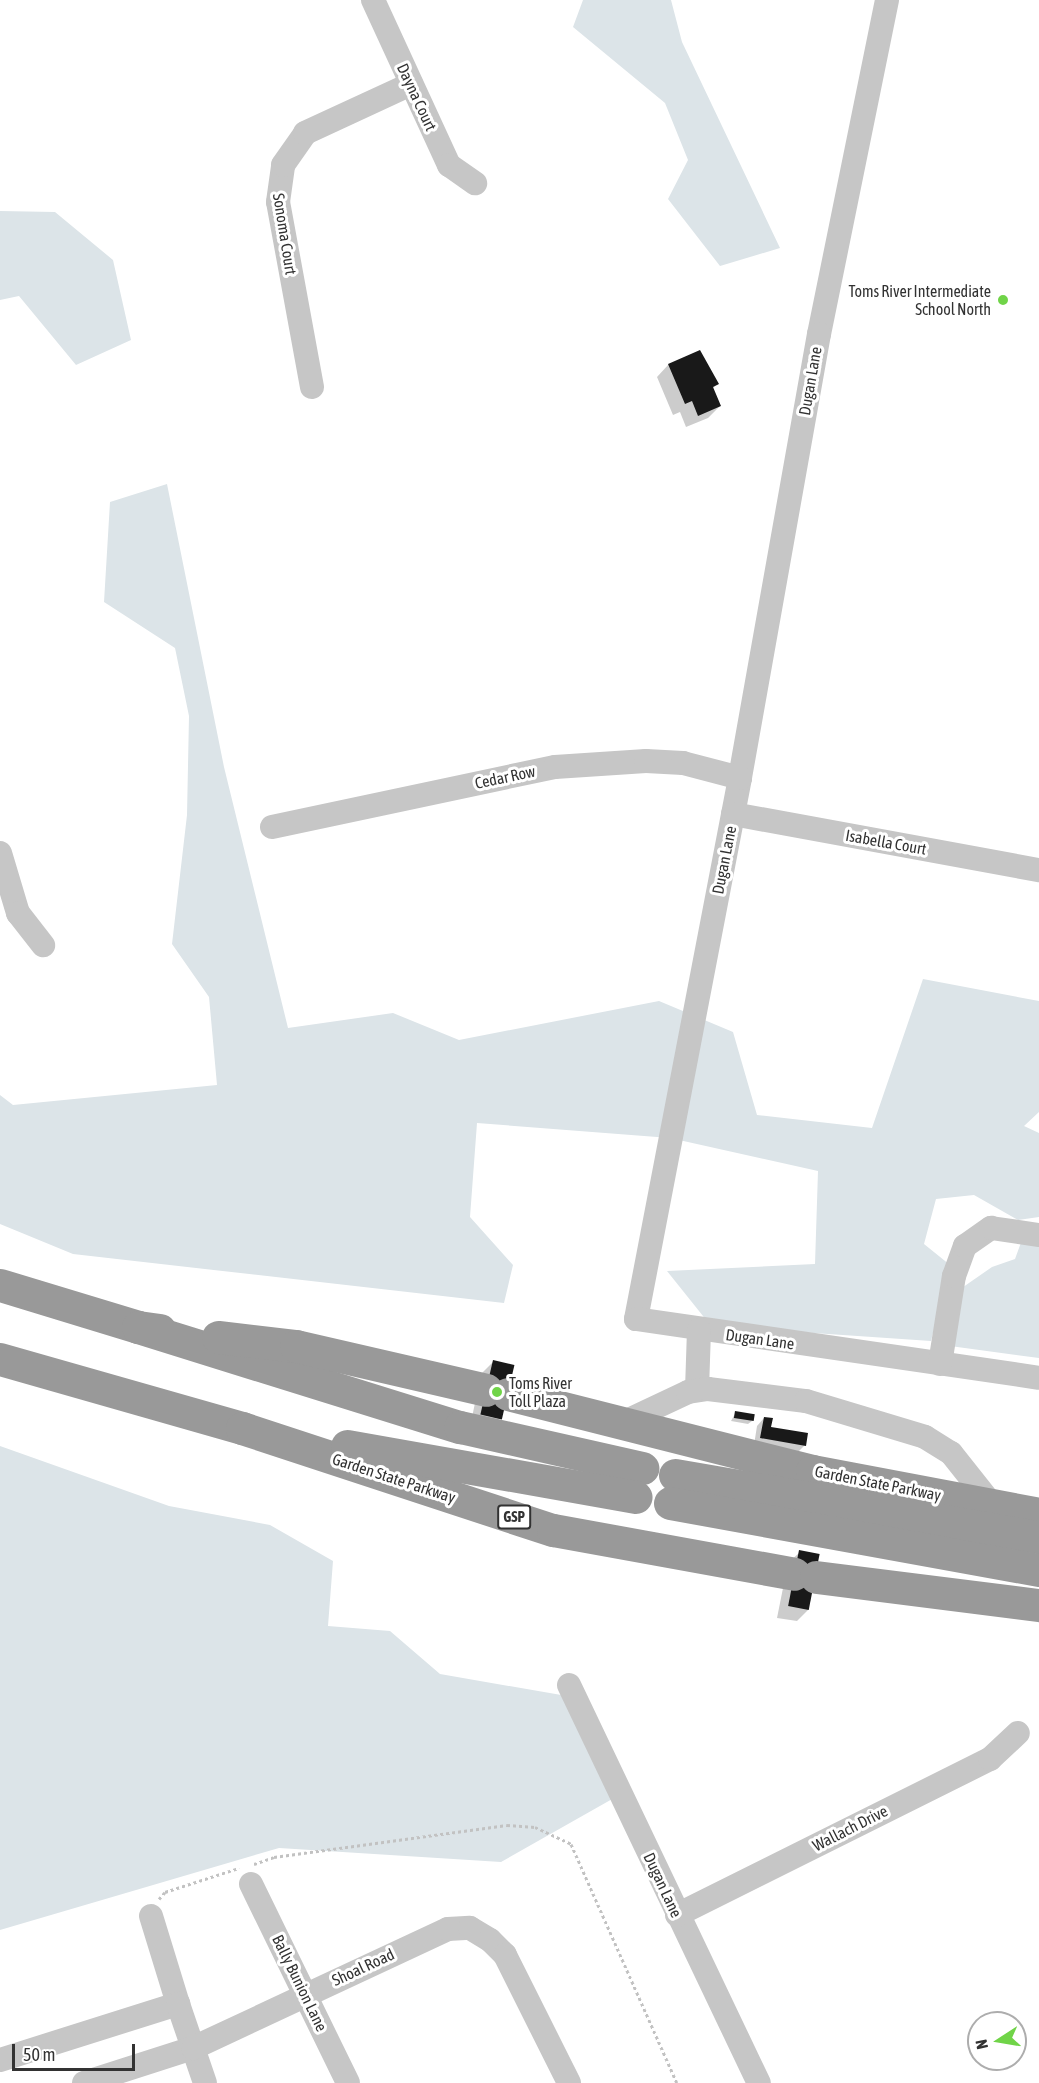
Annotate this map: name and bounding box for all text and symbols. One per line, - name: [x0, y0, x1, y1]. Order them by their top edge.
- street label: Dayna Court: [393, 60, 441, 134]
- street label: Sonoma Court: [269, 192, 301, 276]
- place label: Toms River Intermediate School North: [848, 281, 991, 319]
- marker: Toms River Intermediate School North: [996, 293, 1010, 307]
- street label: Dugan Lane: [795, 345, 825, 417]
- street label: Cedar Row: [473, 761, 537, 793]
- street label: Dugan Lane: [708, 824, 740, 896]
- street label: Isabella Court: [844, 825, 928, 859]
- street label: Dugan Lane: [724, 1325, 796, 1353]
- place label: Toms River Toll Plaza: [509, 1373, 572, 1411]
- marker: Toms River Toll Plaza: [490, 1385, 504, 1399]
- street label: Garden State Parkway: [330, 1449, 458, 1507]
- street label: Garden State Parkway: [813, 1461, 943, 1505]
- road number: GSP: [496, 1505, 532, 1529]
- street label: Wallach Drive: [809, 1801, 891, 1855]
- street label: Dugan Lane: [640, 1850, 686, 1920]
- street label: Bally Bunion Lane: [268, 1932, 332, 2034]
- street label: Shoal Road: [329, 1944, 397, 1990]
- north arrow: [967, 2011, 1027, 2071]
- scale bar: [15, 2032, 138, 2070]
- text: N: [972, 2038, 991, 2051]
- text: 50 m: [23, 2044, 55, 2065]

